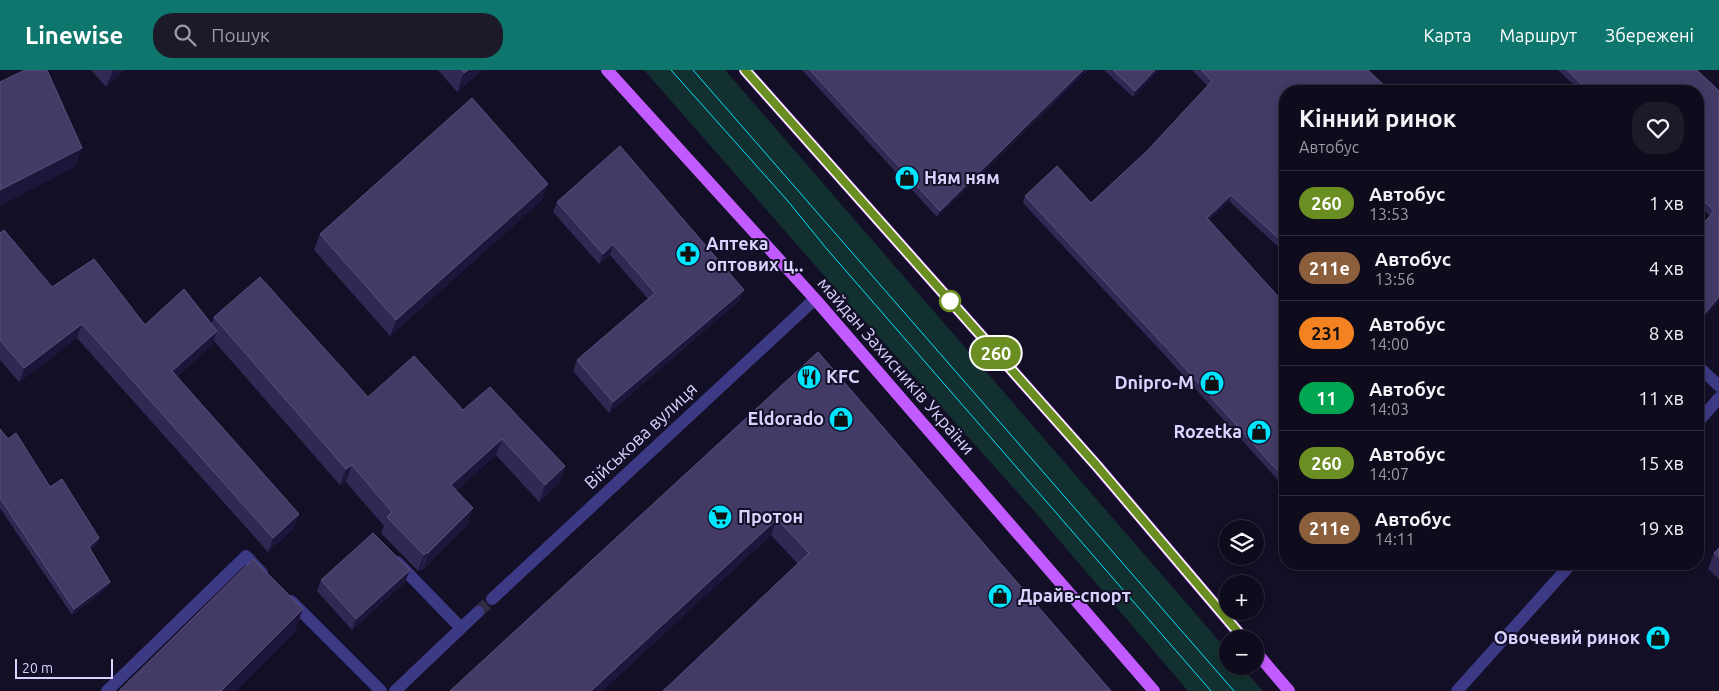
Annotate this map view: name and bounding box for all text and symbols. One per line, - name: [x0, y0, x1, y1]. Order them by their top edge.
- search box: [153, 13, 503, 58]
- icon: search: [171, 21, 199, 49]
- text: Linewise: [25, 22, 123, 49]
- text: Пошук: [211, 24, 270, 46]
- text: Карта: [1423, 25, 1471, 45]
- text: Маршрут: [1499, 25, 1577, 45]
- text: Збережені: [1605, 25, 1694, 45]
- button: heart: [1632, 102, 1684, 154]
- text: Кінний ринок: [1299, 105, 1456, 132]
- text: Автобус: [1299, 138, 1359, 156]
- shop icon: Ням ням: [894, 165, 920, 191]
- place label: Ням ням: [924, 167, 1000, 187]
- text: Автобус: [1369, 183, 1445, 205]
- text: 1 хв: [1649, 192, 1684, 214]
- text: 260: [1311, 193, 1342, 213]
- text: 13:53: [1369, 205, 1409, 223]
- place label: Аптека оптових ц‥: [706, 233, 804, 274]
- pharmacy icon: Аптека оптових ц‥: [675, 241, 701, 267]
- text: Автобус: [1375, 248, 1451, 270]
- text: 4 хв: [1649, 257, 1684, 279]
- text: 211е: [1309, 258, 1350, 278]
- text: 13:56: [1375, 270, 1415, 288]
- street label: майдан Захисників України: [814, 273, 979, 458]
- unlabelled marker: [939, 290, 961, 312]
- text: Автобус: [1369, 313, 1445, 335]
- text: 8 хв: [1649, 322, 1684, 344]
- text: 231: [1311, 323, 1342, 343]
- text: 14:00: [1369, 335, 1409, 353]
- line badge: 260: [967, 337, 1025, 369]
- text: 260: [981, 343, 1011, 363]
- restaurant icon: KFC: [796, 364, 822, 390]
- place label: KFC: [826, 366, 860, 386]
- shop icon: Dnipro-M: [1199, 370, 1225, 396]
- place label: Dnipro-M: [1114, 372, 1194, 392]
- street label: Військова вулиця: [580, 378, 701, 493]
- text: Автобус: [1369, 378, 1445, 400]
- text: 11 хв: [1638, 387, 1684, 409]
- text: 11: [1316, 388, 1337, 408]
- text: 14:03: [1369, 400, 1409, 418]
- shop icon: Eldorado: [828, 406, 854, 432]
- place label: Eldorado: [748, 408, 824, 428]
- shop icon: Rozetka: [1246, 419, 1272, 445]
- place label: Rozetka: [1173, 421, 1242, 441]
- text: Автобус: [1369, 443, 1445, 465]
- text: 15 хв: [1638, 452, 1684, 474]
- text: 260: [1311, 453, 1342, 473]
- text: 14:07: [1369, 465, 1409, 483]
- supermarket icon: Протон: [707, 504, 733, 530]
- place label: Протон: [738, 506, 803, 526]
- text: Автобус: [1375, 508, 1451, 530]
- text: 19 хв: [1638, 517, 1684, 539]
- text: 211е: [1309, 518, 1350, 538]
- map controls: [1219, 520, 1264, 675]
- button: layers: [1219, 520, 1264, 565]
- text: 14:11: [1375, 530, 1415, 548]
- button: +: [1219, 575, 1264, 620]
- shop icon: Драйв-спорт: [987, 583, 1013, 609]
- place label: Драйв-спорт: [1018, 585, 1131, 605]
- shop icon: Овочевий ринок: [1645, 625, 1671, 651]
- place label: Овочевий ринок: [1494, 627, 1641, 647]
- button: −: [1219, 630, 1264, 675]
- scale bar: [15, 656, 112, 679]
- text: 20 m: [22, 660, 53, 676]

